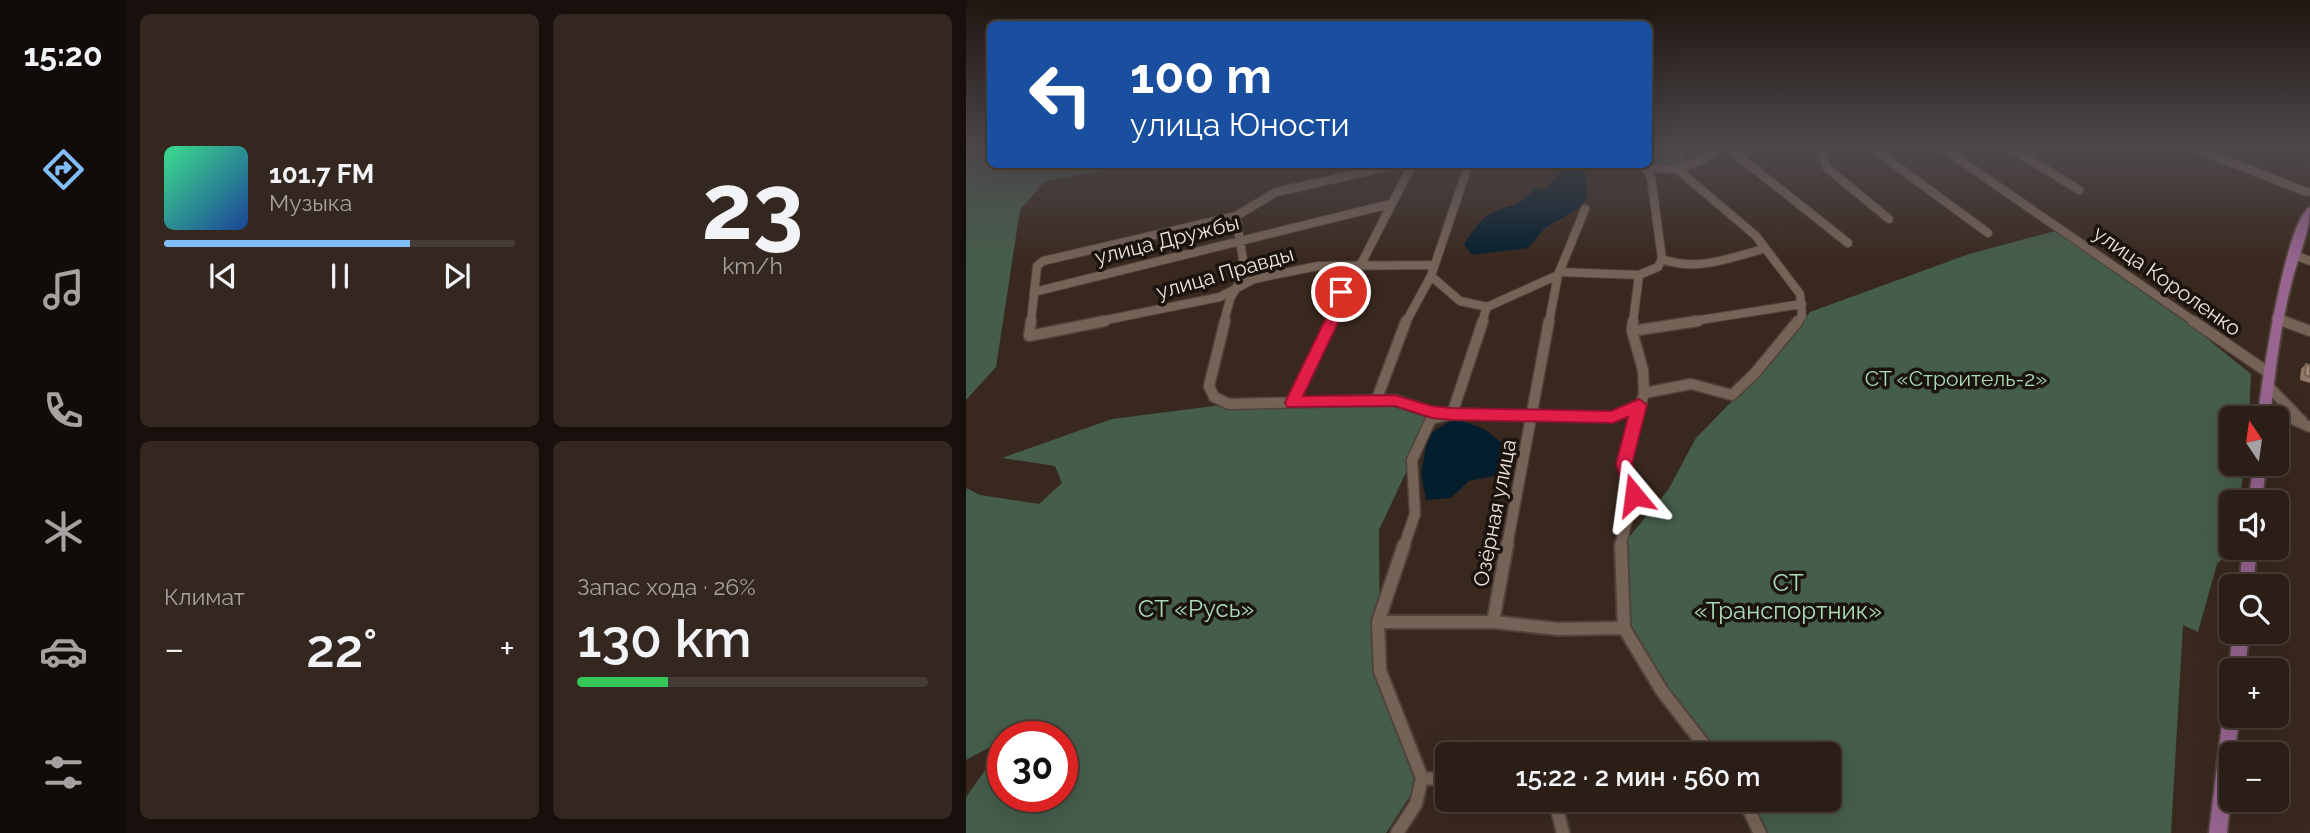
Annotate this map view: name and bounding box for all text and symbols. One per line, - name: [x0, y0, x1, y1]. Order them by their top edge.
- text: 15:20: [23, 36, 103, 73]
- text: 100 m: [1130, 47, 1272, 104]
- icon: left: [1015, 49, 1106, 140]
- text: улица Юности: [1130, 106, 1349, 143]
- icon: directions: [39, 145, 88, 194]
- text: 23: [701, 153, 804, 260]
- text: 101.7 FM: [269, 159, 374, 189]
- text: Музыка: [269, 189, 352, 216]
- street label: улица Дружбы: [1092, 209, 1242, 270]
- street label: улица Короленко: [2089, 220, 2246, 341]
- street label: улица Правды: [1153, 241, 1296, 304]
- text: km/h: [722, 252, 783, 279]
- icon: previous: [204, 257, 242, 295]
- icon: pause: [321, 257, 359, 295]
- icon: next: [438, 257, 476, 295]
- pin: [1311, 262, 1371, 322]
- icon: music: [39, 265, 88, 314]
- icon: arrive: [1322, 273, 1360, 311]
- park label: СТ «Строитель-2»: [1865, 366, 2047, 391]
- icon: phone: [39, 386, 88, 435]
- north arrow: [2219, 406, 2289, 476]
- map controls: [2219, 406, 2289, 812]
- street label: Озёрная улица: [1468, 437, 1521, 589]
- position arrow: [1597, 458, 1671, 532]
- button: sound: [2219, 490, 2289, 560]
- icon: climate: [39, 507, 88, 556]
- park label: СТ «Транспортник»: [1694, 568, 1882, 625]
- text: Запас хода · 26%: [577, 573, 756, 600]
- button: search: [2219, 574, 2289, 644]
- text: Климат: [164, 583, 245, 610]
- park label: СТ «Русь»: [1138, 594, 1254, 623]
- text: 130 km: [577, 608, 752, 669]
- text: 22°: [306, 618, 377, 679]
- text: −: [164, 626, 184, 671]
- text: +: [499, 626, 515, 671]
- icon: car: [39, 627, 88, 676]
- button: +: [2219, 658, 2289, 728]
- speed limit sign: 30: [987, 721, 1078, 812]
- button: −: [2219, 742, 2289, 812]
- icon: filters: [39, 748, 88, 797]
- text: 15:22 · 2 мин · 560 m: [1516, 762, 1760, 792]

